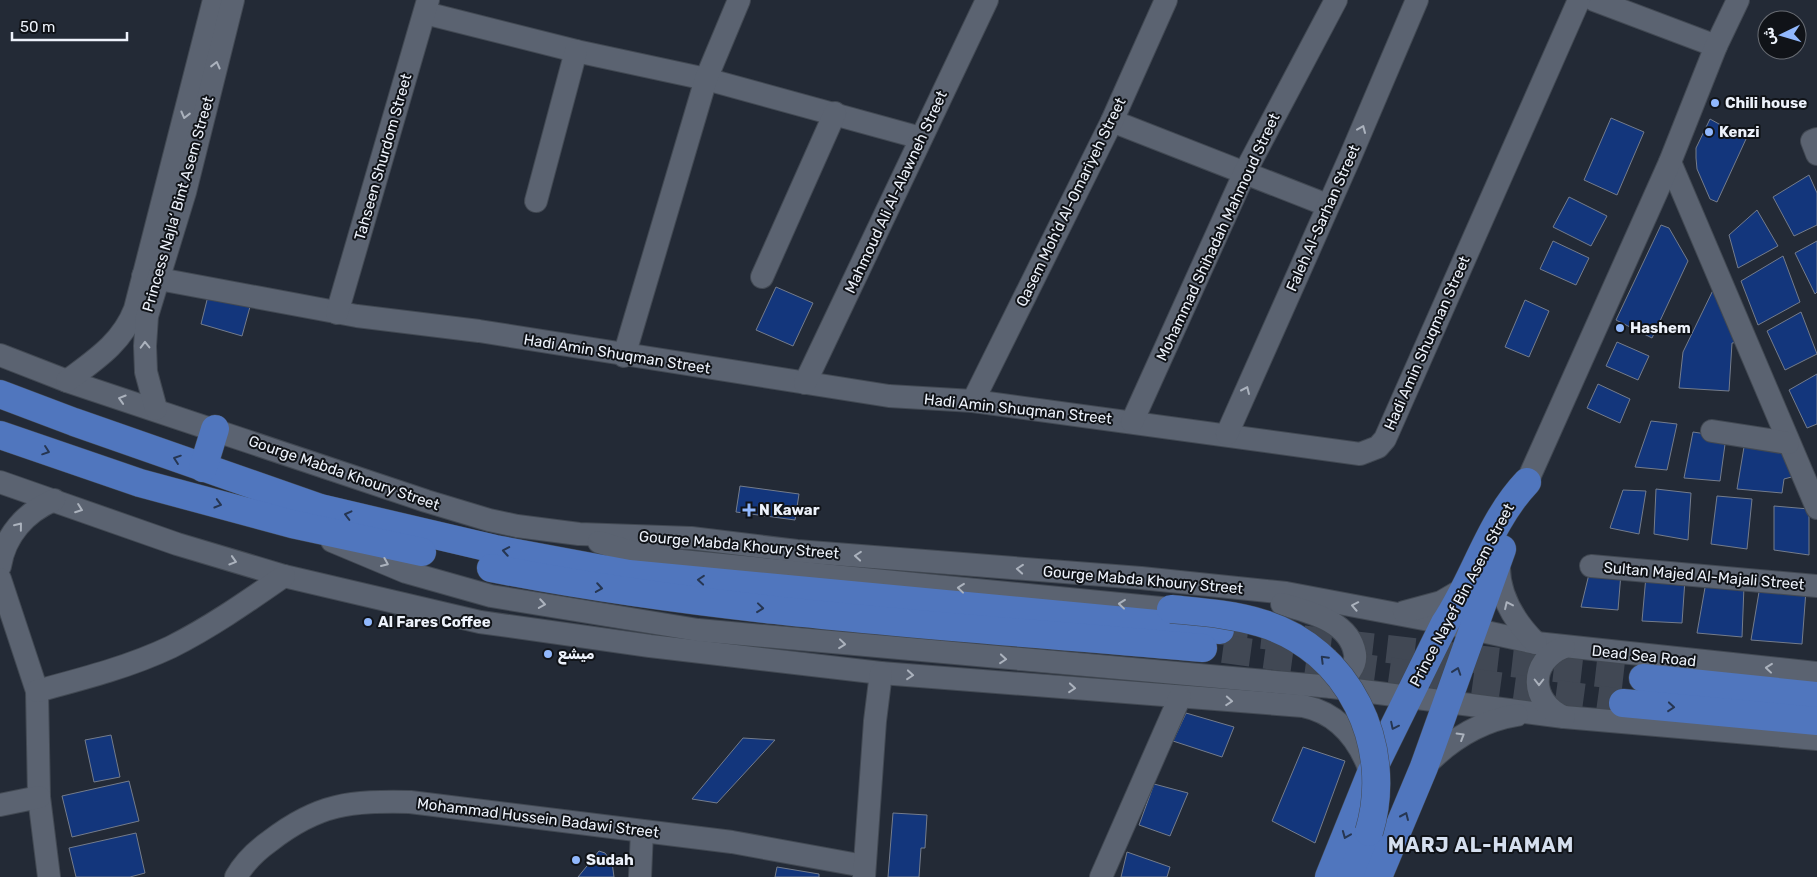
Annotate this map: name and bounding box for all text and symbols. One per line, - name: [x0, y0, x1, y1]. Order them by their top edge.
- scale bar: [12, 10, 128, 42]
- north arrow: [1757, 10, 1807, 60]
- text: 50 m: [20, 18, 55, 36]
- text: ش: [1760, 26, 1779, 46]
- one-way arrow: [211, 62, 221, 70]
- street label: Tahseen Shurdom Street: [351, 71, 416, 243]
- street label: Mahmoud Ali Al-Alawneh Street: [841, 88, 951, 296]
- street label: Princess Najla‘ Bint Asem Street: [139, 94, 217, 314]
- street label: Qasem Moh'd Al-Omariyeh Street: [1012, 94, 1130, 309]
- place label: Chili house: [1725, 94, 1807, 112]
- marker: Chili house: [1709, 97, 1721, 109]
- street label: Mohammad Shihadah Mahmoud Street: [1153, 110, 1284, 364]
- one-way arrow: [180, 111, 191, 120]
- place label: Kenzi: [1719, 123, 1760, 141]
- one-way arrow: [1356, 125, 1366, 134]
- marker: Kenzi: [1703, 126, 1715, 138]
- street label: Faleh Al-Sarhan Street: [1283, 142, 1364, 294]
- street label: Hadi Amin Shuqman Street: [1380, 253, 1474, 433]
- place label: Hashem: [1630, 319, 1691, 337]
- marker: Hashem: [1614, 322, 1626, 334]
- street label: Hadi Amin Shuqman Street: [522, 330, 712, 378]
- one-way arrow: [140, 341, 150, 349]
- one-way arrow: [1240, 386, 1251, 395]
- street label: Hadi Amin Shuqman Street: [923, 390, 1113, 428]
- one-way arrow: [118, 394, 127, 404]
- street label: Gourge Mabda Khoury Street: [246, 432, 442, 514]
- one-way arrow: [41, 445, 50, 455]
- one-way arrow: [173, 455, 182, 465]
- one-way arrow: [213, 499, 222, 509]
- street label: Prince Nayef Bin Asem Street: [1406, 500, 1518, 690]
- place label: N Kawar: [759, 501, 820, 519]
- one-way arrow: [74, 503, 83, 513]
- marker: N Kawar: [743, 504, 755, 516]
- one-way arrow: [344, 510, 352, 520]
- one-way arrow: [13, 523, 22, 532]
- street label: Gourge Mabda Khoury Street: [638, 527, 840, 563]
- one-way arrow: [502, 547, 511, 557]
- one-way arrow: [854, 550, 862, 561]
- one-way arrow: [229, 555, 237, 565]
- one-way arrow: [380, 557, 389, 568]
- street label: Sultan Majed Al-Majali Street: [1603, 558, 1805, 594]
- street label: Gourge Mabda Khoury Street: [1042, 562, 1244, 598]
- one-way arrow: [1016, 563, 1024, 574]
- one-way arrow: [697, 575, 705, 586]
- one-way arrow: [594, 582, 603, 592]
- one-way arrow: [956, 583, 964, 594]
- one-way arrow: [537, 599, 546, 609]
- one-way arrow: [1118, 599, 1126, 610]
- one-way arrow: [1351, 601, 1360, 612]
- one-way arrow: [1504, 601, 1514, 610]
- one-way arrow: [756, 602, 764, 613]
- place label: Al Fares Coffee: [378, 613, 491, 631]
- marker: Al Fares Coffee: [362, 616, 374, 628]
- one-way arrow: [838, 638, 846, 649]
- street label: Dead Sea Road: [1591, 642, 1697, 670]
- place label: ميشع: [558, 645, 595, 665]
- marker: ميشع: [542, 648, 554, 660]
- one-way arrow: [1000, 653, 1008, 664]
- one-way arrow: [1321, 656, 1330, 665]
- one-way arrow: [1764, 663, 1772, 674]
- one-way arrow: [1451, 668, 1461, 676]
- one-way arrow: [906, 669, 914, 680]
- one-way arrow: [1534, 679, 1544, 687]
- one-way arrow: [1068, 683, 1076, 694]
- one-way arrow: [1225, 695, 1233, 706]
- one-way arrow: [1667, 702, 1675, 713]
- one-way arrow: [1390, 721, 1400, 730]
- one-way arrow: [1456, 732, 1465, 742]
- street label: Mohammad Hussein Badawi Street: [416, 794, 660, 842]
- one-way arrow: [1398, 812, 1409, 821]
- one-way arrow: [1342, 830, 1352, 838]
- district label: MARJ AL-HAMAM: [1388, 833, 1574, 857]
- place label: Sudah: [586, 851, 634, 869]
- marker: Sudah: [570, 854, 582, 866]

